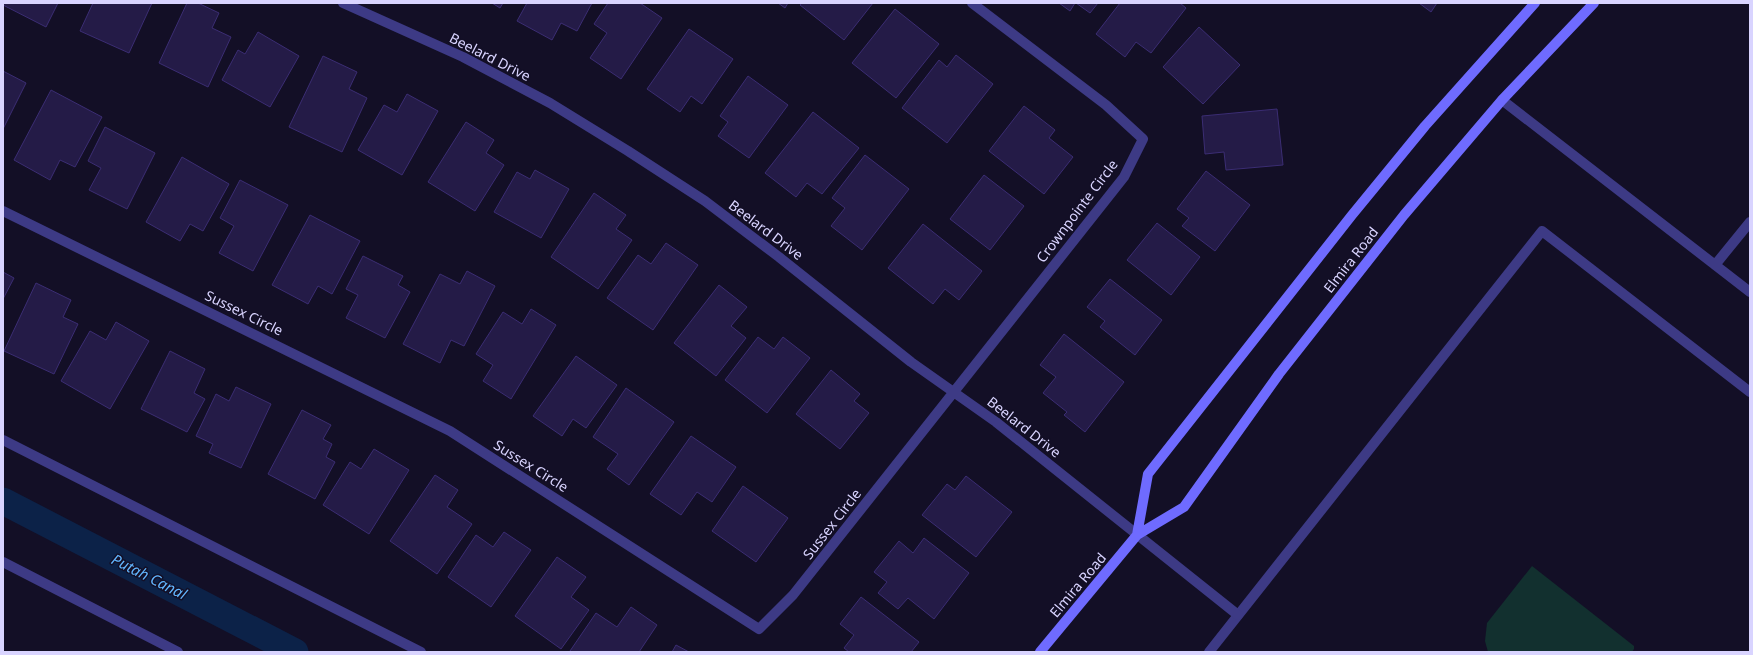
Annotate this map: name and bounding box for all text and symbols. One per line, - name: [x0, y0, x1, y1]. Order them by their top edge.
- street label: Beelard Drive: [446, 28, 534, 85]
- street label: Crownpointe Circle: [1032, 155, 1122, 266]
- street label: Beelard Drive: [725, 195, 808, 264]
- street label: Elmira Road: [1319, 223, 1382, 297]
- street label: Sussex Circle: [202, 285, 286, 340]
- street label: Beelard Drive: [983, 392, 1065, 461]
- street label: Sussex Circle: [490, 435, 572, 496]
- street label: Sussex Circle: [798, 484, 865, 563]
- street label: Elmira Road: [1045, 548, 1110, 621]
- water label: Putah Canal: [109, 549, 191, 604]

